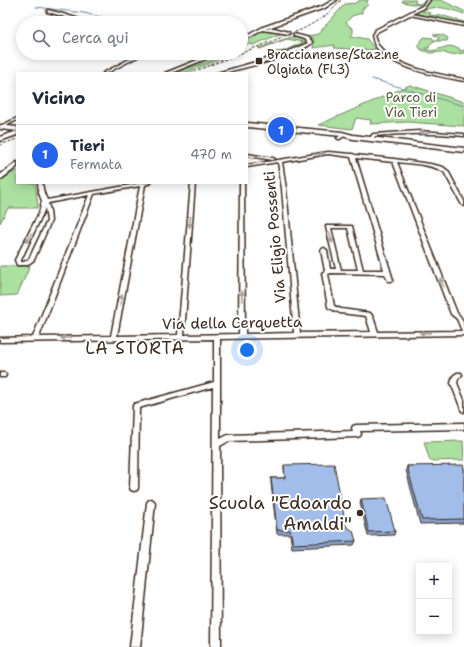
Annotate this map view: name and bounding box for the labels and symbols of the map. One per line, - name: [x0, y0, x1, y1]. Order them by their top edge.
- place label: Braccianense/Staz.ne Olgiata (FL3): [267, 46, 399, 78]
- marker: Braccianense/Staz.ne Olgiata (FL3): [254, 56, 264, 66]
- park label: Parco di Via Tieri: [385, 89, 437, 121]
- pin: 1: [268, 115, 294, 145]
- one-way arrow: [418, 129, 431, 135]
- one-way arrow: [313, 151, 325, 157]
- street label: Via Eligio Possenti: [259, 170, 291, 304]
- one-way arrow: [187, 216, 193, 228]
- one-way arrow: [26, 232, 32, 244]
- one-way arrow: [328, 232, 334, 244]
- one-way arrow: [438, 276, 444, 288]
- one-way arrow: [239, 289, 245, 302]
- one-way arrow: [119, 293, 125, 306]
- street label: Via della Cerquetta: [162, 312, 303, 334]
- one-way arrow: [418, 330, 431, 336]
- one-way arrow: [59, 335, 72, 341]
- district label: LA STORTA: [85, 337, 185, 359]
- your location: [237, 340, 257, 360]
- place label: Scuola "Edoardo Amaldi": [209, 491, 352, 536]
- marker: Scuola "Edoardo Amaldi": [355, 508, 365, 518]

